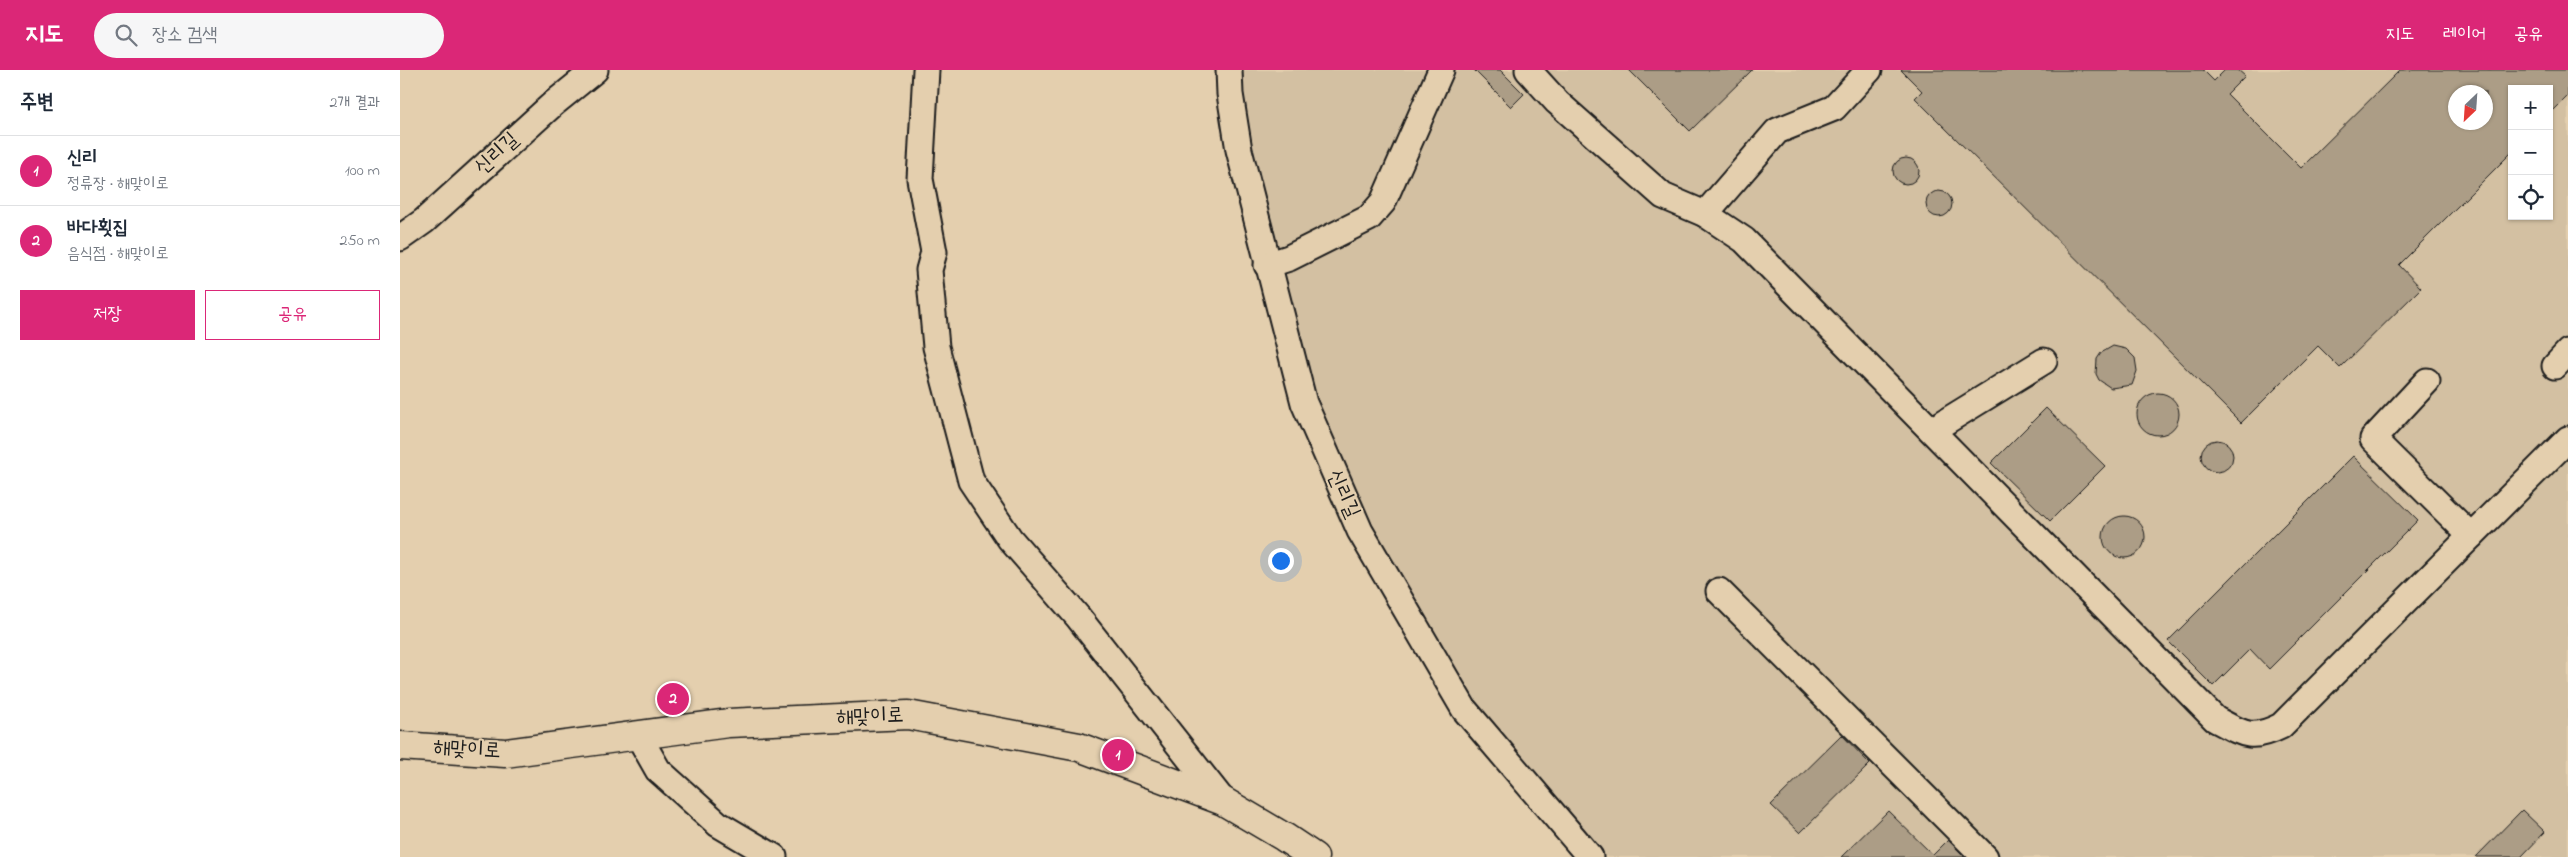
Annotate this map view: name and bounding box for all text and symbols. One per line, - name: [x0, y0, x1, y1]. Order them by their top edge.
- search box: [94, 13, 444, 58]
- text: 지도: [25, 18, 64, 53]
- icon: search: [112, 21, 140, 49]
- text: 장소 검색: [152, 22, 218, 49]
- text: 지도: [2386, 22, 2415, 48]
- text: 레이어: [2443, 22, 2486, 48]
- text: 공유: [2514, 22, 2543, 48]
- north arrow: [2448, 85, 2493, 130]
- map controls: [2508, 85, 2553, 220]
- button: +: [2508, 85, 2553, 130]
- text: 주변: [20, 88, 54, 118]
- text: 2개 결과: [329, 91, 380, 115]
- street label: 신리길: [468, 126, 526, 182]
- button: −: [2508, 130, 2553, 175]
- text: 신리: [67, 145, 98, 172]
- text: 1: [33, 159, 39, 183]
- text: 100 m: [345, 159, 380, 183]
- text: 정류장 · 해맞이로: [67, 172, 169, 196]
- button: locate: [2508, 175, 2553, 220]
- text: 바다횟집: [67, 215, 128, 242]
- text: 2: [32, 229, 40, 253]
- text: 250 m: [340, 229, 380, 253]
- text: 음식점 · 해맞이로: [67, 242, 169, 266]
- button: 저장: [20, 290, 195, 340]
- button: 공유: [205, 290, 380, 340]
- street label: 신리길: [1319, 465, 1367, 523]
- your location: [1268, 548, 1294, 574]
- pin: 2: [657, 680, 689, 718]
- street label: 해맞이로: [836, 701, 904, 733]
- street label: 해맞이로: [432, 733, 502, 767]
- pin: 1: [1102, 736, 1134, 774]

